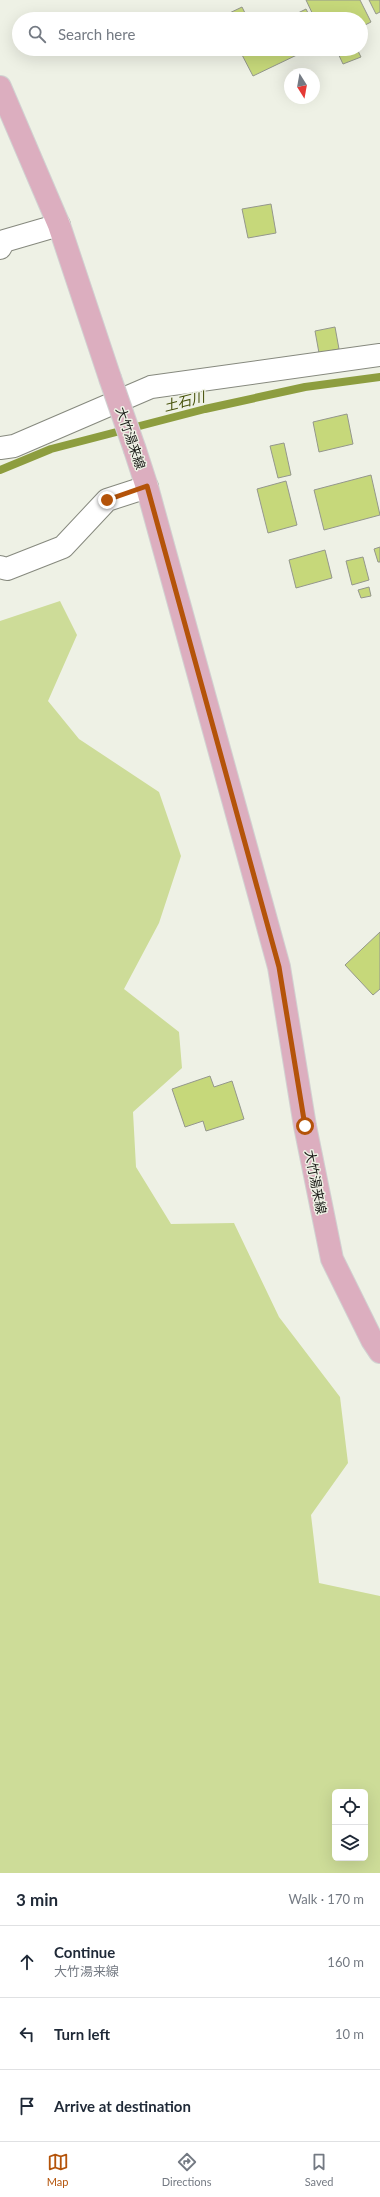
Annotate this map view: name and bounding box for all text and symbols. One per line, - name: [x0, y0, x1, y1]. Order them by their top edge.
- search box: [12, 12, 368, 56]
- icon: search: [26, 23, 48, 45]
- text: Search here: [58, 25, 135, 43]
- north arrow: [284, 68, 320, 104]
- water label: 土石川: [162, 387, 208, 414]
- street label: 大竹湯来線: [113, 405, 149, 471]
- route end: [98, 491, 116, 509]
- route start: [296, 1117, 314, 1135]
- street label: 大竹湯来線: [302, 1149, 330, 1215]
- map controls: [332, 1789, 368, 1861]
- button: locate: [332, 1789, 368, 1825]
- button: layers: [332, 1825, 368, 1861]
- text: 3 min: [16, 1889, 58, 1910]
- text: Walk · 170 m: [288, 1891, 364, 1907]
- text: Continue: [54, 1943, 115, 1961]
- icon: ahead: [16, 1951, 38, 1973]
- text: 160 m: [327, 1954, 364, 1970]
- text: 大竹湯来線: [54, 1963, 119, 1979]
- icon: left: [16, 2023, 38, 2045]
- text: Turn left: [54, 2025, 110, 2043]
- text: 10 m: [335, 2026, 364, 2042]
- icon: arrive: [16, 2095, 38, 2117]
- text: Arrive at destination: [54, 2097, 191, 2115]
- tab: Map: [47, 2151, 69, 2188]
- tab: Directions: [162, 2151, 211, 2188]
- tab: Saved: [305, 2151, 333, 2188]

